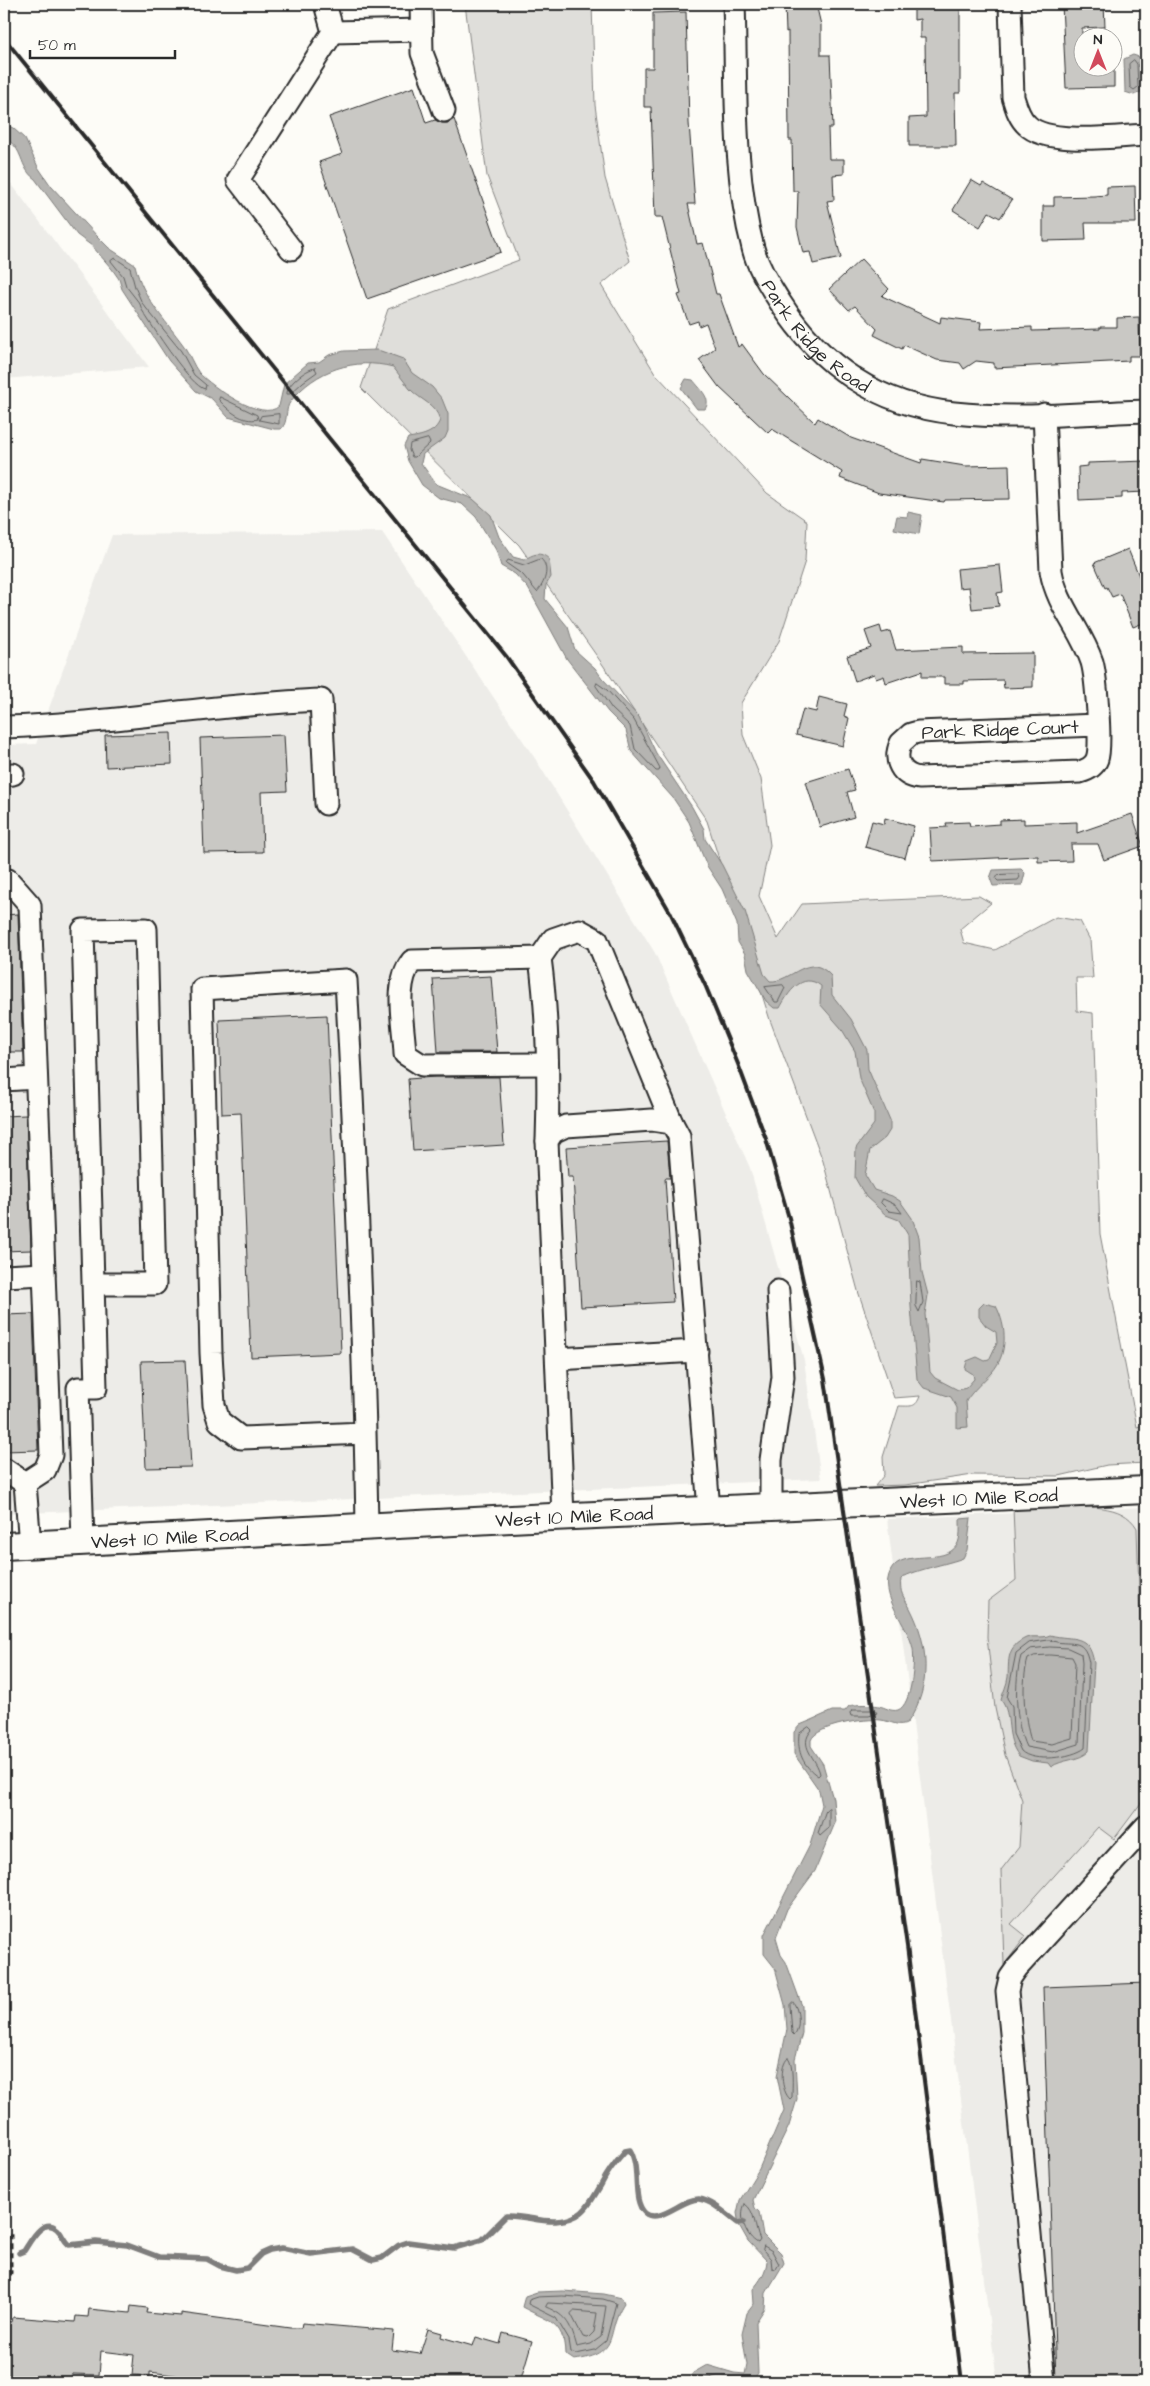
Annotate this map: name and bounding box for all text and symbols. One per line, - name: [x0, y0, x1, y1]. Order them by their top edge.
- scale bar: [30, 28, 175, 60]
- north arrow: [1072, 28, 1122, 78]
- text: N: [1094, 30, 1103, 50]
- text: 50 m: [38, 35, 76, 56]
- street label: Park Ridge Road: [754, 275, 875, 401]
- street label: Park Ridge Court: [921, 714, 1080, 747]
- street label: West 10 Mile Road: [899, 1482, 1059, 1516]
- street label: West 10 Mile Road: [495, 1500, 654, 1535]
- street label: West 10 Mile Road: [90, 1521, 250, 1556]

